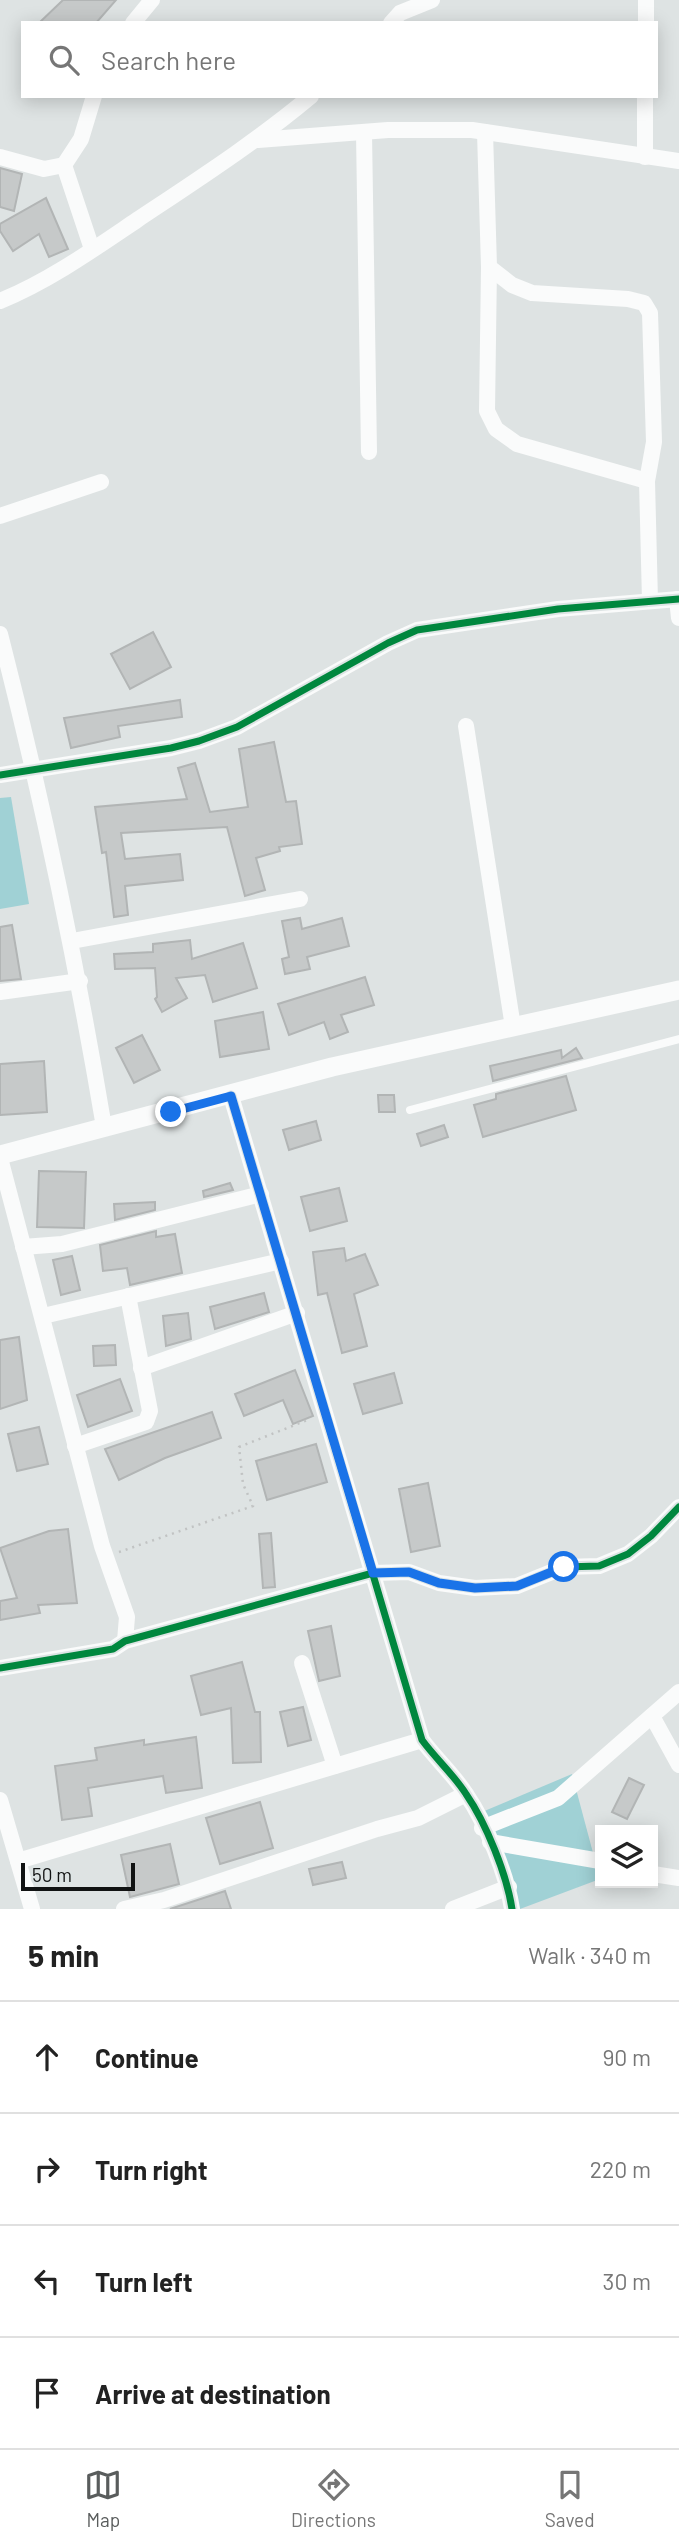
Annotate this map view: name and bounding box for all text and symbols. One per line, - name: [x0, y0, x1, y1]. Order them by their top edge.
- search box: [21, 21, 658, 98]
- icon: search: [45, 41, 83, 79]
- text: Search here: [101, 44, 236, 75]
- route end: [155, 1096, 186, 1127]
- route start: [548, 1551, 579, 1582]
- map controls: [595, 1825, 658, 1888]
- button: layers: [595, 1825, 658, 1888]
- scale bar: [21, 1860, 135, 1892]
- text: 50 m: [32, 1863, 72, 1886]
- text: 5 min: [28, 1937, 99, 1973]
- text: Walk · 340 m: [528, 1941, 651, 1969]
- icon: ahead: [28, 2038, 66, 2076]
- text: Continue: [95, 2042, 199, 2073]
- text: 90 m: [602, 2043, 651, 2071]
- icon: right: [28, 2150, 66, 2188]
- text: Turn right: [95, 2154, 208, 2185]
- text: 220 m: [590, 2155, 651, 2183]
- icon: left: [28, 2262, 66, 2300]
- text: Turn left: [95, 2266, 193, 2297]
- text: 30 m: [603, 2267, 651, 2295]
- icon: arrive: [28, 2374, 66, 2412]
- text: Arrive at destination: [95, 2378, 331, 2409]
- tab: Map: [84, 2466, 122, 2531]
- tab: Directions: [291, 2466, 376, 2531]
- tab: Saved: [545, 2466, 595, 2531]

